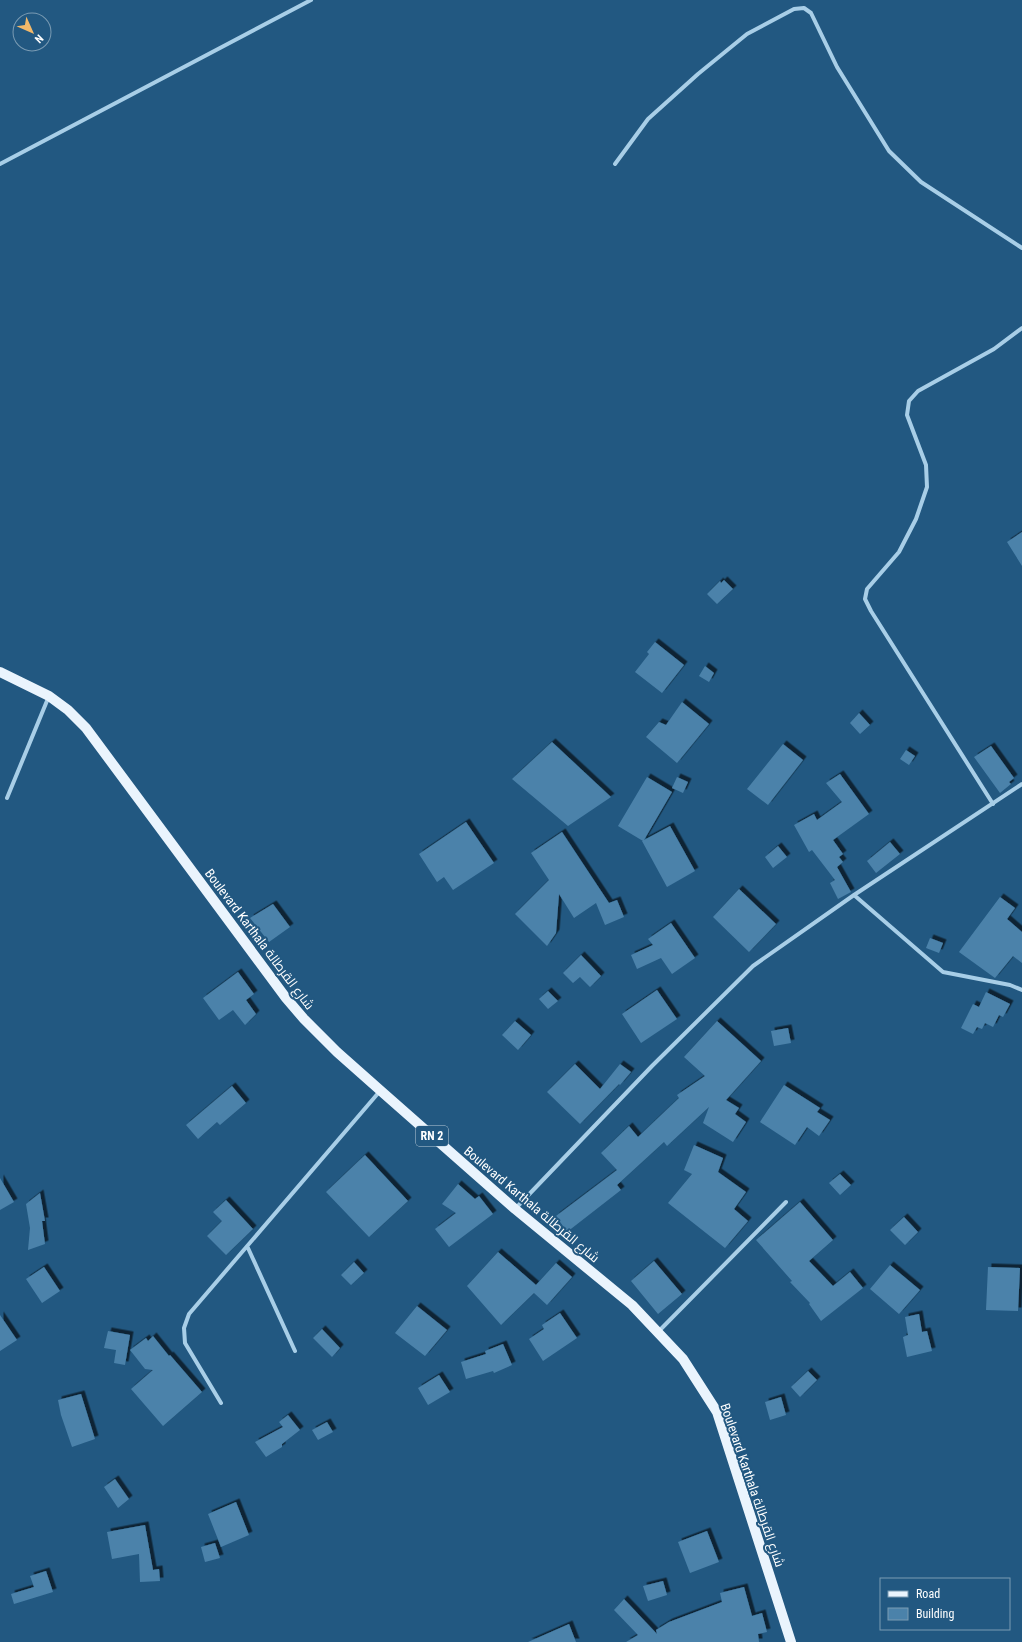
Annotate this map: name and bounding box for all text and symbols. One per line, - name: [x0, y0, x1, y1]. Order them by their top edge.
- north arrow: [12, 12, 52, 52]
- text: N: [32, 32, 46, 46]
- street label: Boulevard Karthala شارع القرطالة: [201, 866, 317, 1013]
- road number: RN 2: [416, 1126, 448, 1146]
- street label: Boulevard Karthala شارع القرطالة: [460, 1143, 602, 1266]
- street label: Boulevard Karthala شارع القرطالة: [716, 1401, 788, 1569]
- legend: [880, 1578, 1010, 1630]
- text: Road: [916, 1587, 940, 1601]
- text: Building: [916, 1607, 954, 1621]

